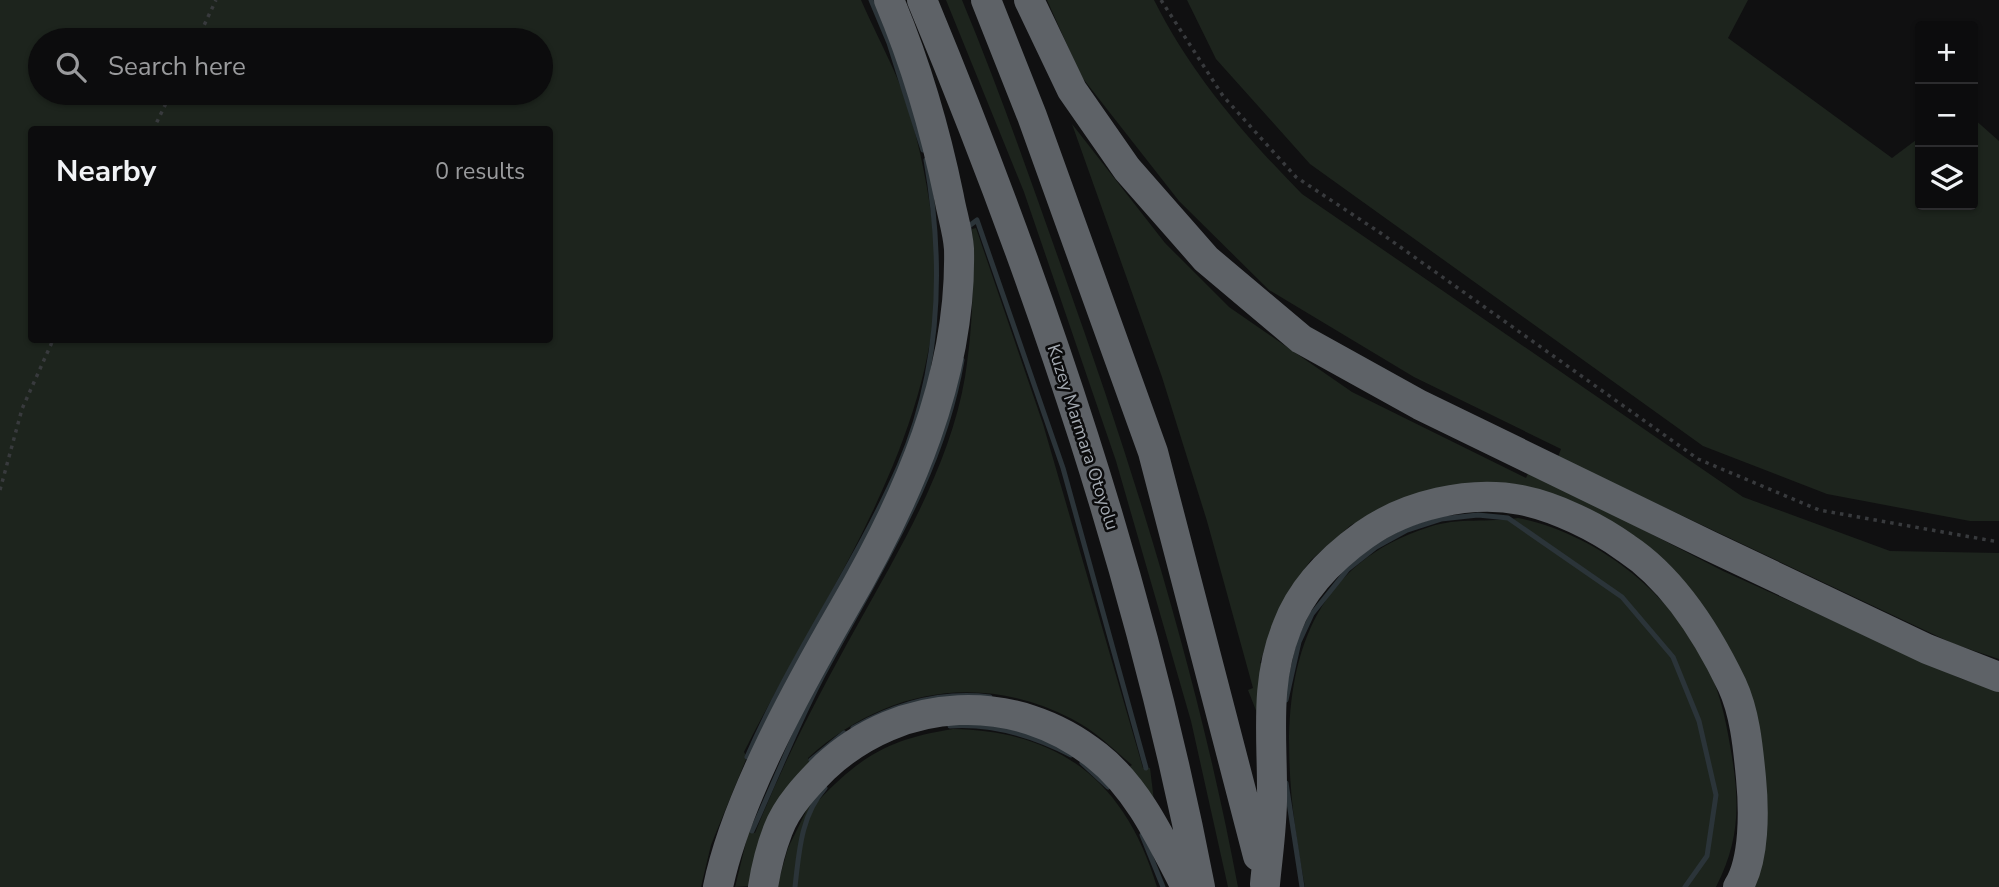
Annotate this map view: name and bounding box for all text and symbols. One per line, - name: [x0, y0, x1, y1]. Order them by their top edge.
- map controls: [1915, 21, 1978, 210]
- button: +: [1915, 21, 1978, 84]
- search box: [28, 28, 553, 105]
- icon: search: [52, 48, 90, 86]
- text: Search here: [108, 49, 246, 84]
- button: −: [1915, 84, 1978, 147]
- button: layers: [1915, 147, 1978, 210]
- text: Nearby: [56, 151, 156, 192]
- text: 0 results: [435, 156, 525, 187]
- street label: Kuzey Marmara Otoyolu: [1042, 341, 1124, 533]

